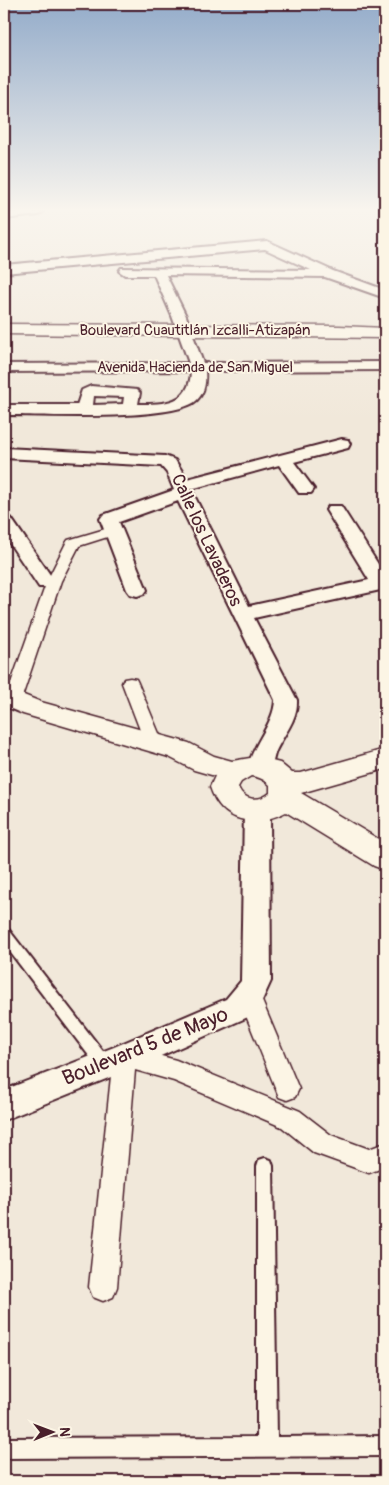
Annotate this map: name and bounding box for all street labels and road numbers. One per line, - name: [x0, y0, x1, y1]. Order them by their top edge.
- street label: Boulevard Cuautitlán Izcalli-Atizapán: [79, 321, 311, 340]
- street label: Avenida Hacienda de San Miguel: [97, 358, 293, 377]
- street label: Calle los Lavaderos: [166, 470, 247, 610]
- street label: Boulevard 5 de Mayo: [58, 1001, 232, 1092]

